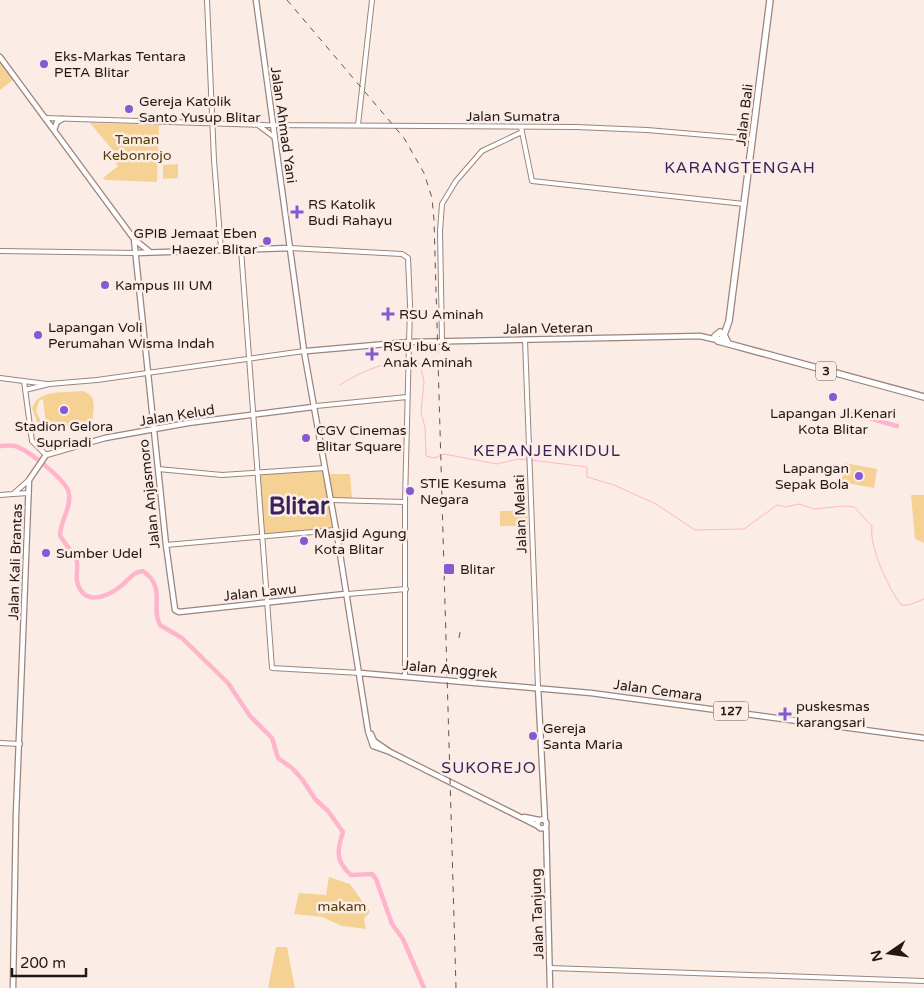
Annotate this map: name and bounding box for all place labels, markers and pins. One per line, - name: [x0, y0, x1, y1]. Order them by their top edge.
- place label: Eks-Markas Tentara PETA Blitar: [54, 48, 186, 81]
- marker: Eks-Markas Tentara PETA Blitar: [38, 58, 50, 70]
- place label: Gereja Katolik Santo Yusup Blitar: [139, 93, 261, 126]
- marker: Gereja Katolik Santo Yusup Blitar: [123, 103, 135, 115]
- place label: RS Katolik Budi Rahayu: [308, 196, 392, 229]
- marker: RS Katolik Budi Rahayu: [290, 205, 304, 219]
- place label: GPIB Jemaat Eben Haezer Blitar: [134, 225, 258, 258]
- marker: GPIB Jemaat Eben Haezer Blitar: [261, 235, 273, 247]
- place label: Kampus III UM: [115, 277, 213, 294]
- marker: Kampus III UM: [99, 279, 111, 291]
- place label: RSU Aminah: [399, 306, 483, 323]
- marker: RSU Aminah: [381, 307, 395, 321]
- place label: Lapangan Voli Perumahan Wisma Indah: [48, 319, 215, 352]
- marker: Lapangan Voli Perumahan Wisma Indah: [32, 329, 44, 341]
- place label: RSU Ibu & Anak Aminah: [383, 338, 473, 371]
- marker: RSU Ibu & Anak Aminah: [365, 347, 379, 361]
- marker: Lapangan Jl.Kenari Kota Blitar: [827, 391, 839, 403]
- marker: Stadion Gelora Supriadi: [58, 404, 70, 416]
- place label: Lapangan Jl.Kenari Kota Blitar: [770, 405, 896, 438]
- place label: Stadion Gelora Supriadi: [15, 418, 113, 451]
- place label: CGV Cinemas Blitar Square: [316, 422, 407, 455]
- marker: CGV Cinemas Blitar Square: [300, 432, 312, 444]
- place label: Lapangan Sepak Bola: [775, 460, 849, 493]
- marker: Lapangan Sepak Bola: [853, 470, 865, 482]
- place label: STIE Kesuma Negara: [420, 475, 506, 508]
- marker: STIE Kesuma Negara: [404, 485, 416, 497]
- place label: Masjid Agung Kota Blitar: [314, 525, 407, 558]
- marker: Masjid Agung Kota Blitar: [298, 535, 310, 547]
- place label: Sumber Udel: [56, 545, 142, 562]
- marker: Sumber Udel: [40, 547, 52, 559]
- place label: Blitar: [460, 561, 496, 578]
- marker: Blitar: [442, 562, 456, 576]
- place label: puskesmas karangsari: [796, 698, 870, 731]
- marker: puskesmas karangsari: [778, 707, 792, 721]
- place label: Gereja Santa Maria: [543, 720, 623, 753]
- marker: Gereja Santa Maria: [527, 730, 539, 742]

